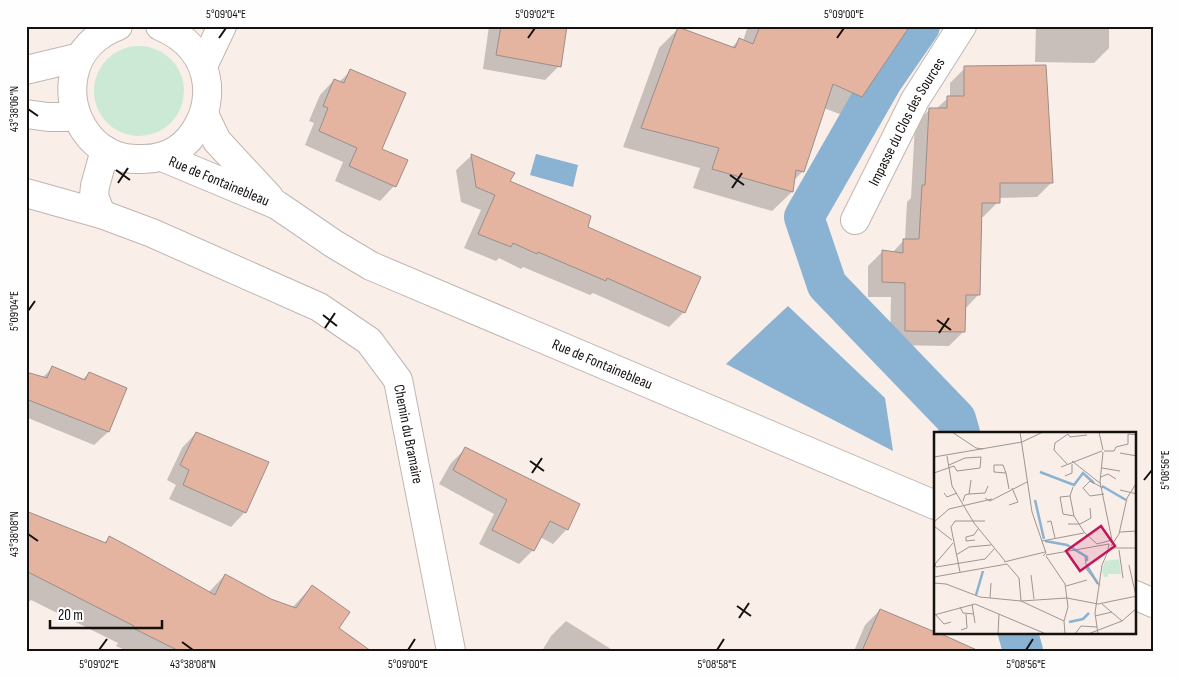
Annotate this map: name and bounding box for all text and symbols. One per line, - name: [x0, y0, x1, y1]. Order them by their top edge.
- text: 5°09'04"E: [206, 7, 246, 22]
- text: 5°09'02"E: [515, 7, 555, 22]
- text: 5°09'00"E: [824, 7, 864, 22]
- street label: Impasse du Clos des Sources: [865, 54, 949, 189]
- text: 43°38'06"N: [7, 86, 22, 132]
- street label: Rue de Fontainebleau: [166, 152, 272, 211]
- text: 5°09'04"E: [7, 291, 22, 331]
- street label: Rue de Fontainebleau: [549, 335, 655, 394]
- street label: Chemin du Bramaire: [389, 383, 427, 485]
- inset map: [934, 432, 1136, 634]
- text: 5°08'56"E: [1158, 450, 1173, 490]
- text: 43°38'08"N: [7, 511, 22, 557]
- scale bar: [50, 597, 162, 629]
- text: 20 m: [58, 606, 83, 625]
- text: 5°09'02"E: [79, 657, 119, 672]
- text: 43°38'08"N: [170, 657, 216, 672]
- text: 5°09'00"E: [388, 657, 428, 672]
- text: 5°08'58"E: [697, 657, 737, 672]
- text: 5°08'56"E: [1006, 657, 1046, 672]

